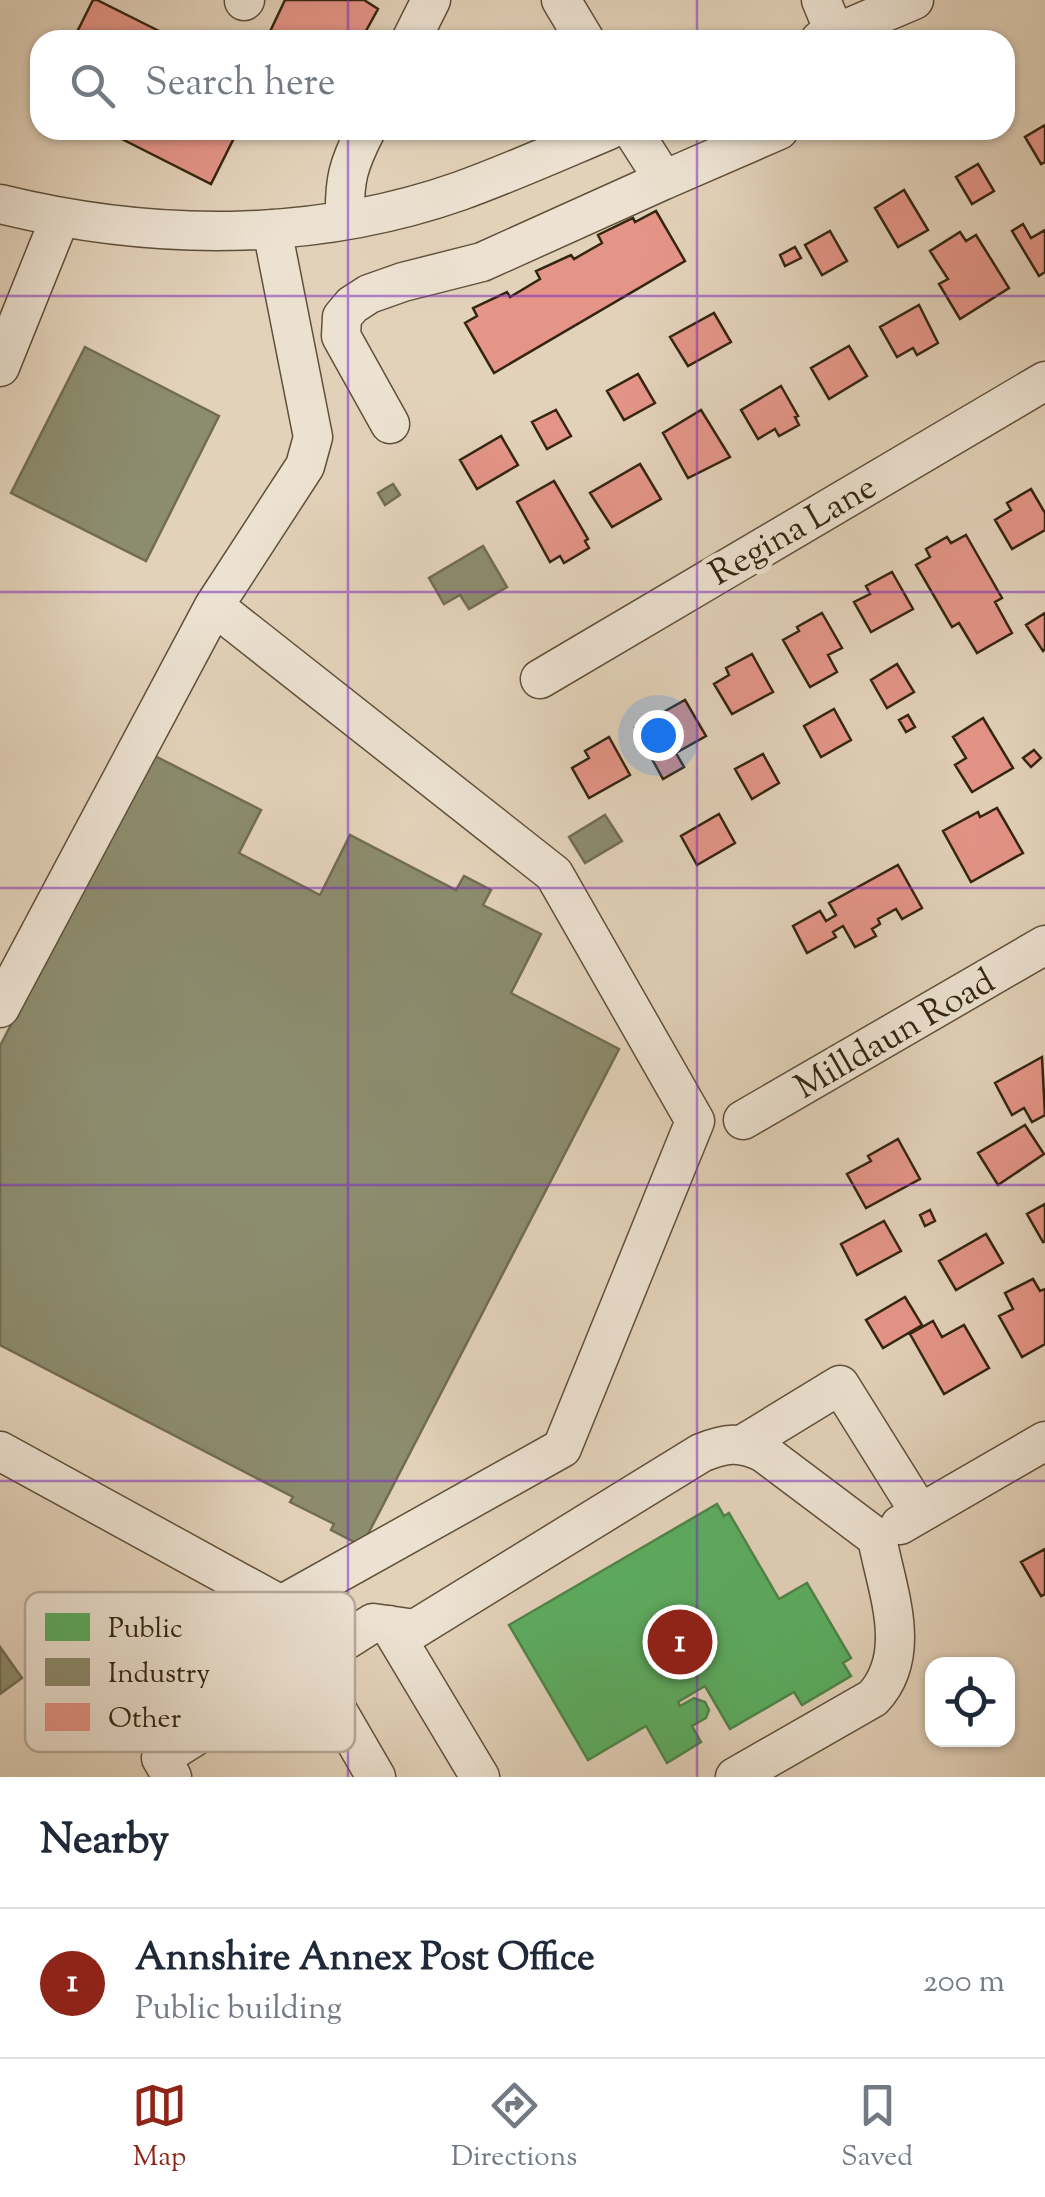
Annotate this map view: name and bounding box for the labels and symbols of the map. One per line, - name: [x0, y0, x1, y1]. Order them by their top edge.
- street label: Regina Lane: [701, 464, 887, 601]
- your location: [633, 710, 684, 761]
- street label: Milldaun Road: [786, 958, 1006, 1114]
- legend: [25, 1592, 355, 1752]
- pin: 1: [648, 1604, 712, 1680]
- text: Public: [108, 1610, 183, 1650]
- text: Industry: [108, 1655, 210, 1695]
- text: Other: [108, 1700, 182, 1740]

